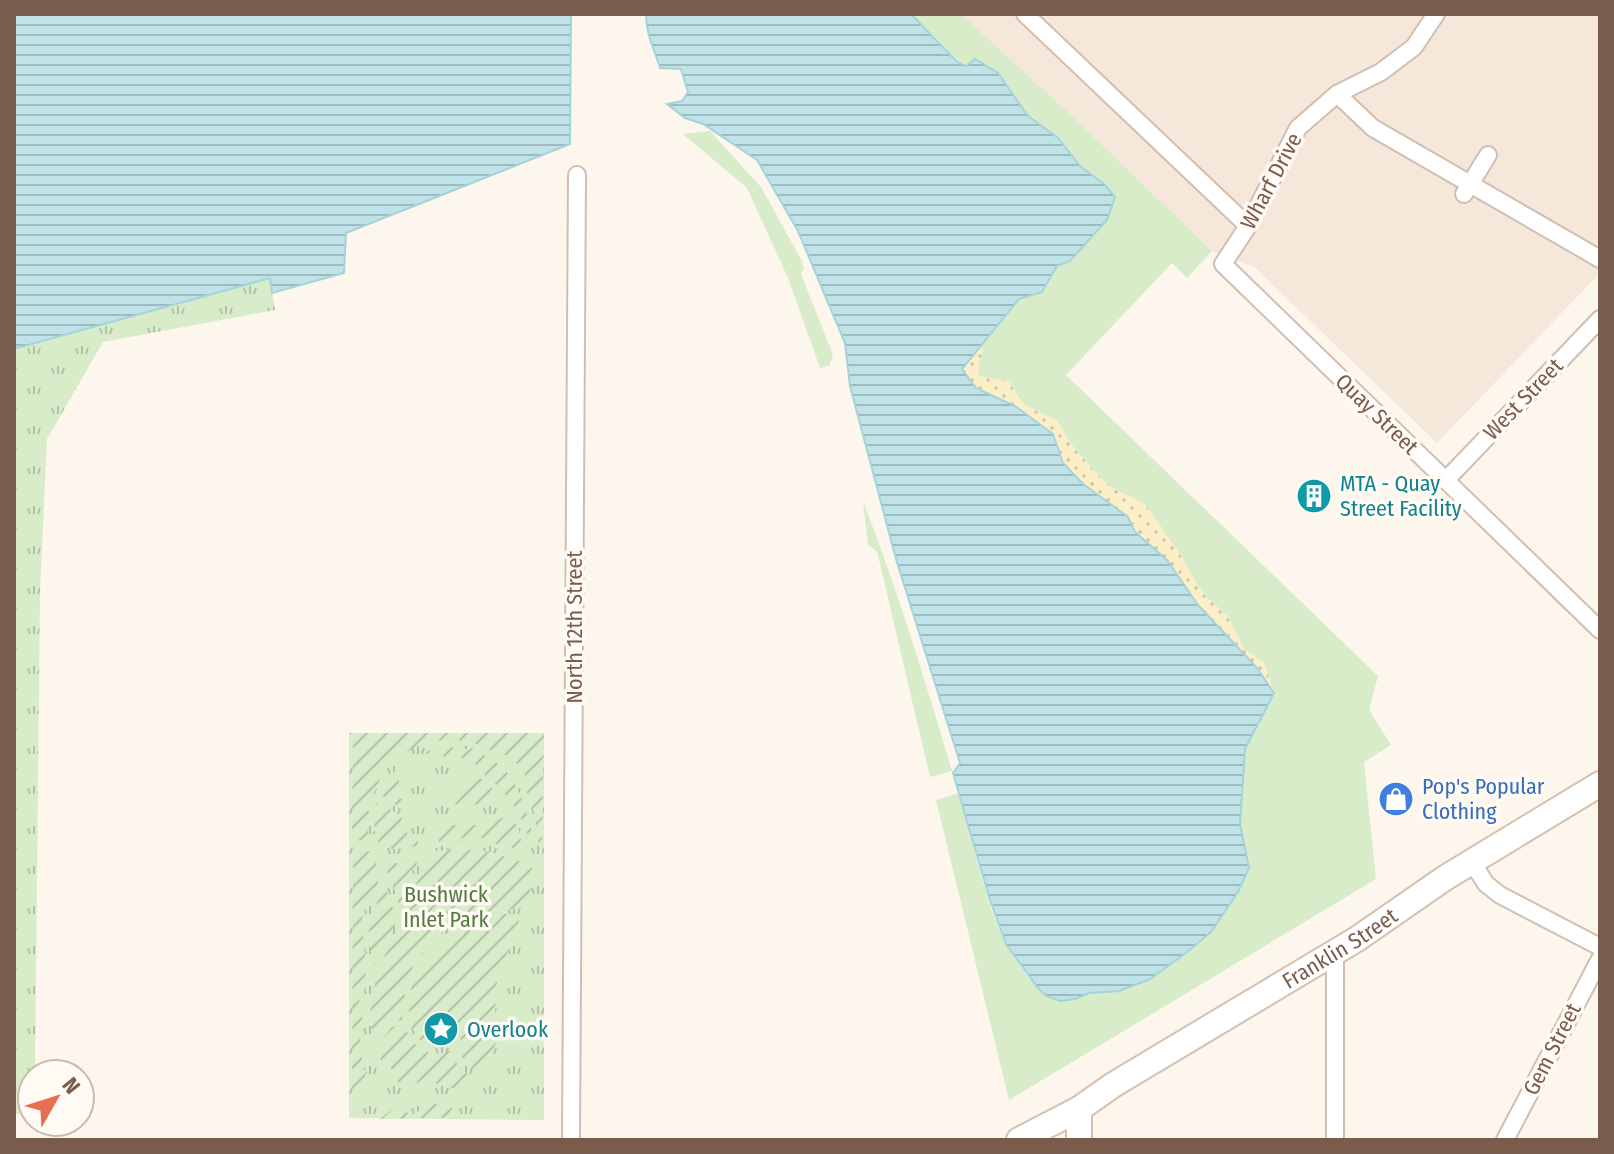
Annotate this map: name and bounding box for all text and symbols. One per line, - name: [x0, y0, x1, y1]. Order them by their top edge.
- street label: Wharf Drive: [1234, 128, 1308, 234]
- street label: West Street: [1478, 352, 1569, 445]
- street label: Quay Street: [1330, 368, 1425, 461]
- place label: MTA - Quay Street Facility: [1340, 470, 1462, 522]
- building icon: MTA - Quay Street Facility: [1295, 477, 1333, 515]
- street label: North 12th Street: [561, 550, 588, 703]
- place label: Pop's Popular Clothing: [1422, 773, 1545, 825]
- shop icon: Pop's Popular Clothing: [1377, 780, 1415, 818]
- park label: Bushwick Inlet Park: [403, 881, 489, 933]
- street label: Franklin Street: [1277, 901, 1403, 994]
- street label: Gem Street: [1517, 998, 1587, 1100]
- place icon: Overlook: [422, 1010, 460, 1048]
- place label: Overlook: [467, 1016, 549, 1043]
- north arrow: [16, 1058, 96, 1138]
- text: N: [57, 1072, 86, 1099]

